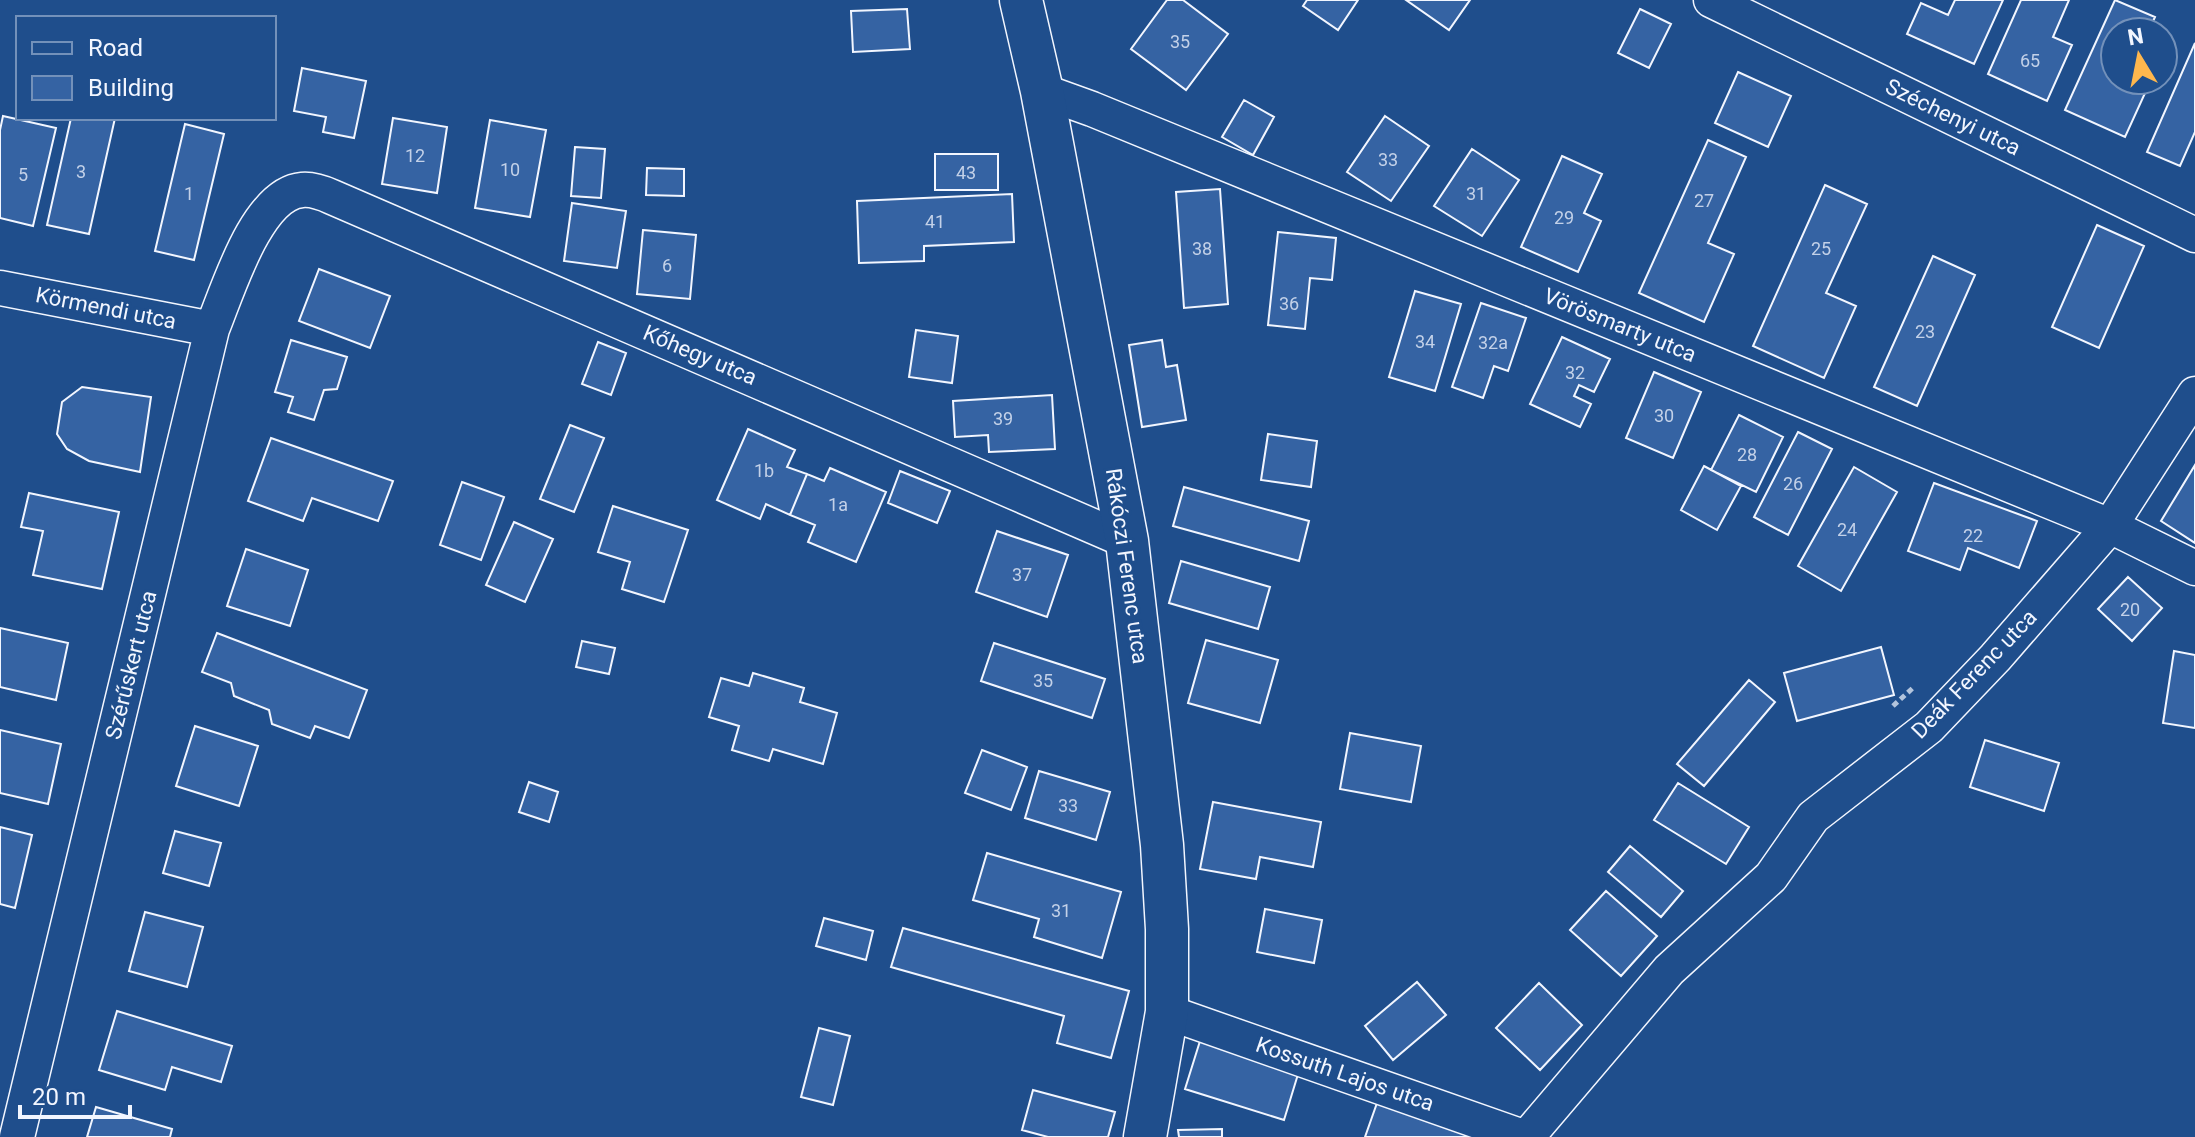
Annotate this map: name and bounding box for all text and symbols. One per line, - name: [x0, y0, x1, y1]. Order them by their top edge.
- legend: [16, 16, 276, 120]
- north arrow: [2099, 16, 2179, 96]
- text: N: [2126, 23, 2145, 50]
- house number: 35: [1170, 31, 1190, 52]
- text: Road: [88, 34, 143, 62]
- house number: 65: [2020, 50, 2040, 71]
- text: Building: [88, 74, 174, 102]
- street label: Széchenyi utca: [1881, 74, 2025, 160]
- house number: 12: [405, 145, 425, 166]
- house number: 33: [1378, 149, 1398, 170]
- house number: 10: [500, 159, 520, 180]
- house number: 3: [76, 161, 86, 182]
- house number: 43: [956, 162, 976, 183]
- house number: 5: [18, 164, 28, 185]
- house number: 1: [184, 183, 194, 204]
- house number: 31: [1466, 183, 1486, 204]
- house number: 27: [1694, 190, 1714, 211]
- house number: 29: [1554, 207, 1574, 228]
- house number: 41: [925, 211, 945, 232]
- house number: 38: [1192, 238, 1212, 259]
- house number: 25: [1811, 238, 1831, 259]
- house number: 6: [662, 255, 672, 276]
- street label: Körmendi utca: [34, 282, 178, 334]
- street label: Vörösmarty utca: [1540, 283, 1700, 367]
- house number: 36: [1279, 293, 1299, 314]
- street label: Kőhegy utca: [639, 320, 761, 390]
- house number: 23: [1915, 321, 1935, 342]
- house number: 34: [1415, 331, 1435, 352]
- house number: 32a: [1478, 332, 1508, 353]
- house number: 32: [1565, 362, 1585, 383]
- house number: 30: [1654, 405, 1674, 426]
- house number: 39: [993, 408, 1013, 429]
- house number: 28: [1737, 444, 1757, 465]
- house number: 1b: [754, 460, 774, 481]
- street label: Rákóczi Ferenc utca: [1101, 467, 1153, 665]
- house number: 26: [1783, 473, 1803, 494]
- house number: 1a: [828, 494, 848, 515]
- house number: 24: [1837, 519, 1857, 540]
- house number: 22: [1963, 525, 1983, 546]
- house number: 37: [1012, 564, 1032, 585]
- street label: Szérűskert utca: [100, 588, 162, 742]
- house number: 20: [2120, 599, 2140, 620]
- street label: Deák Ferenc utca: [1906, 604, 2042, 744]
- house number: 35: [1033, 670, 1053, 691]
- house number: 33: [1058, 795, 1078, 816]
- house number: 31: [1051, 900, 1071, 921]
- street label: Kossuth Lajos utca: [1253, 1032, 1437, 1116]
- scale bar: [20, 1069, 130, 1119]
- text: 20 m: [32, 1083, 86, 1111]

